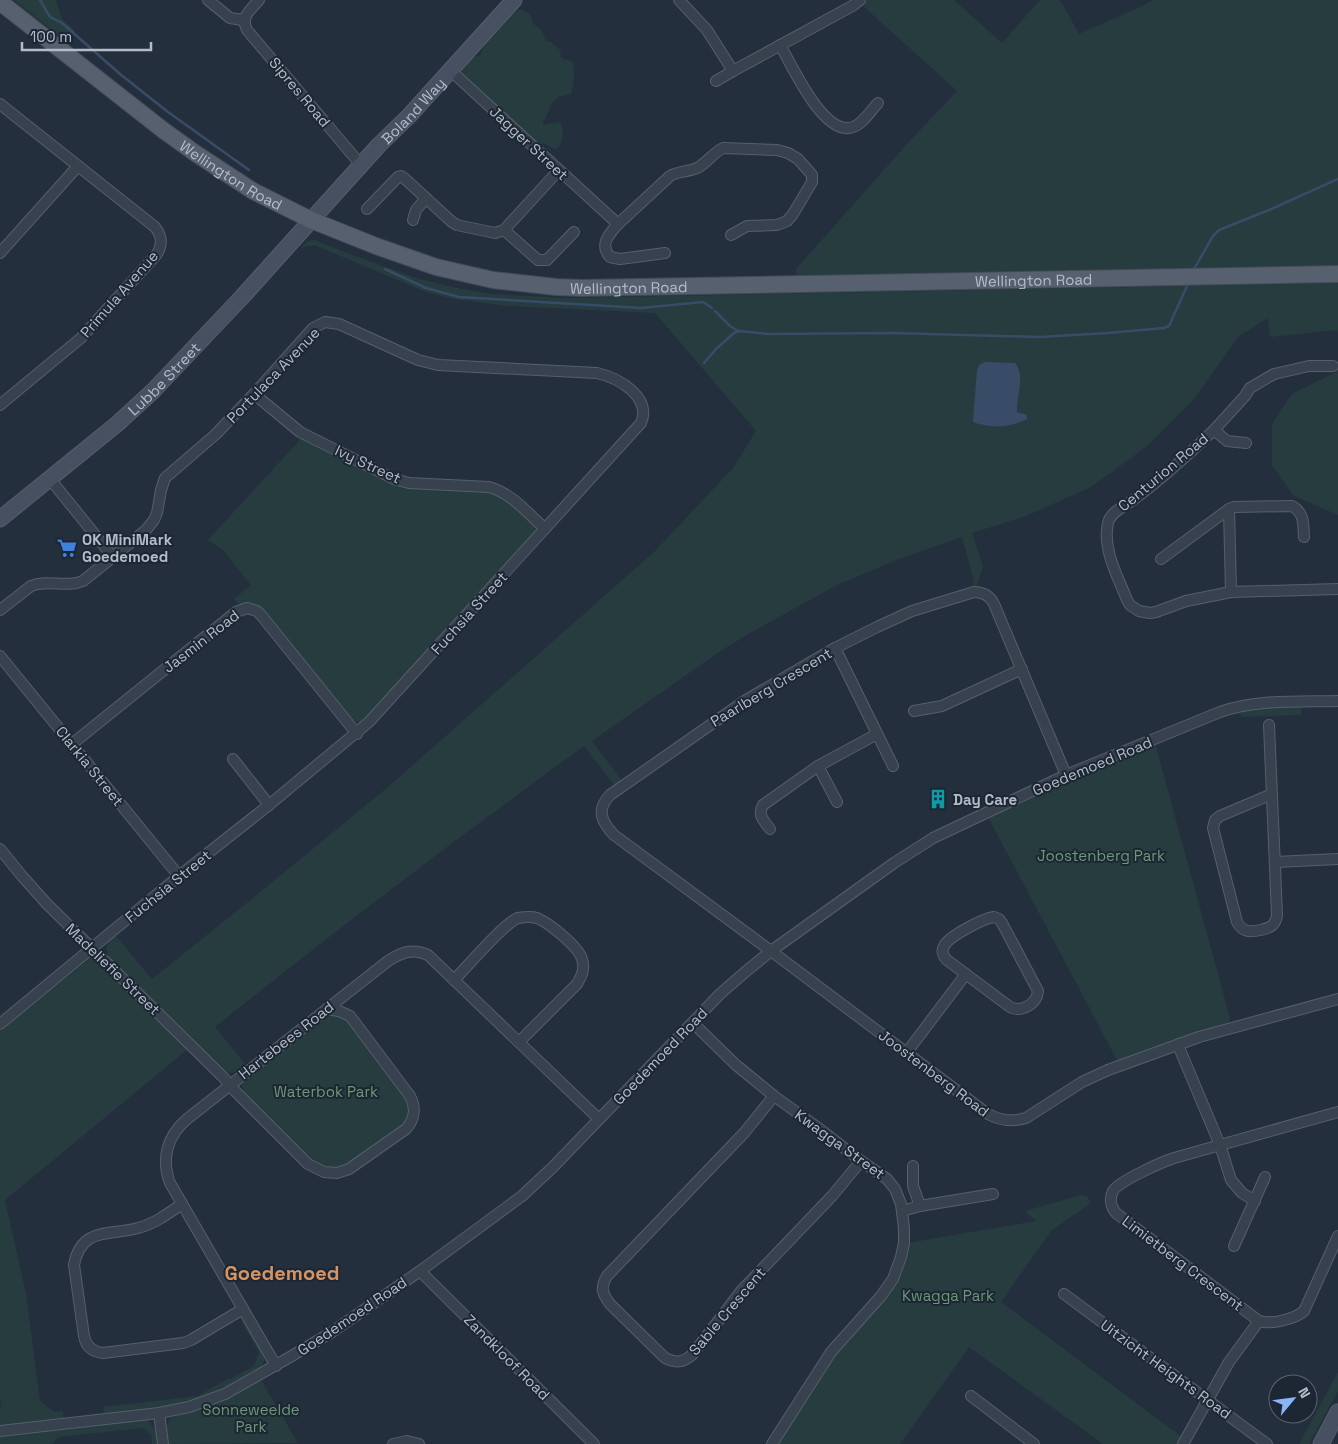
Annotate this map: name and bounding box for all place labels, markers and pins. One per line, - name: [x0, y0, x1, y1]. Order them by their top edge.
- place label: OK MiniMark Goedemoed: [82, 530, 173, 566]
- supermarket icon: OK MiniMark Goedemoed: [56, 537, 78, 559]
- building icon: Day Care: [927, 788, 949, 810]
- place label: Day Care: [953, 790, 1018, 809]

